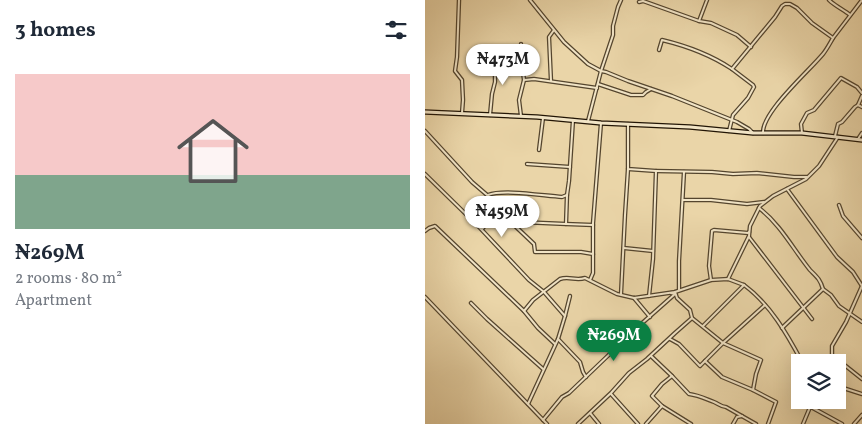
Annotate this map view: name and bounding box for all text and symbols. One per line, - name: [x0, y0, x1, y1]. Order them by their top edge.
- text: 3 homes: [15, 16, 96, 45]
- icon: filters: [382, 16, 410, 44]
- pin: ₦473M: [468, 44, 538, 86]
- text: ₦473M: [477, 49, 529, 71]
- icon: home: [168, 106, 258, 196]
- pin: ₦459M: [467, 196, 537, 238]
- text: ₦459M: [476, 201, 528, 223]
- text: ₦269M: [15, 239, 85, 268]
- text: 2 rooms · 80 m²: [15, 268, 122, 290]
- text: Apartment: [15, 290, 92, 312]
- pin: ₦269M: [579, 320, 649, 362]
- text: ₦269M: [587, 325, 641, 347]
- map controls: [791, 354, 846, 409]
- button: layers: [791, 354, 846, 409]

